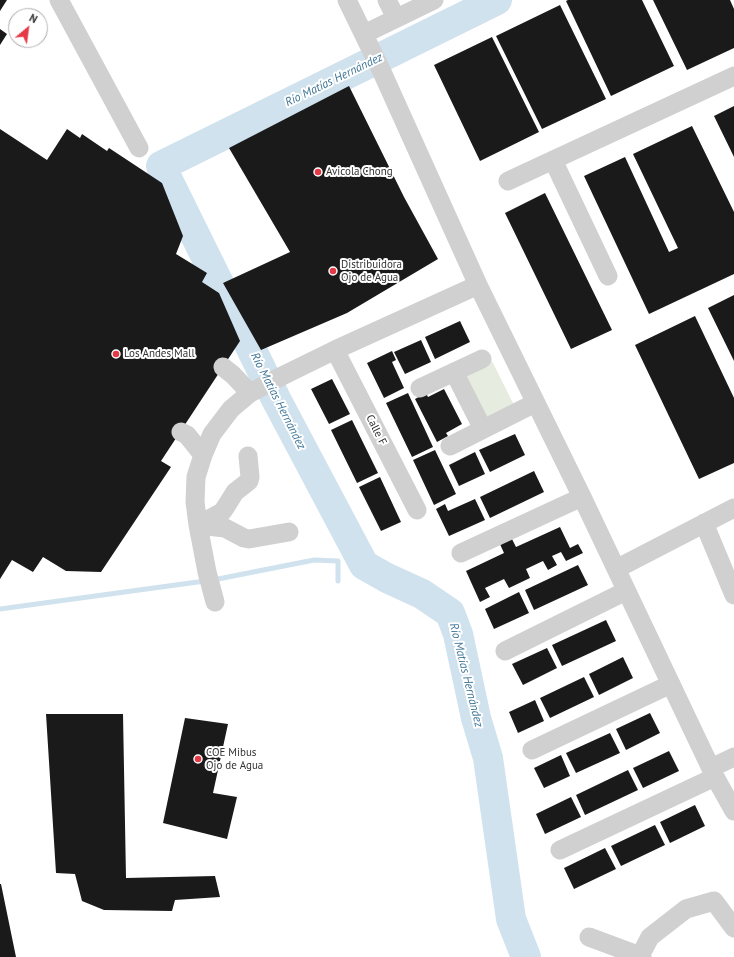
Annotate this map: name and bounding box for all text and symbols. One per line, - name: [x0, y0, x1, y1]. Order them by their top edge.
- north arrow: [8, 8, 48, 48]
- text: N: [27, 10, 40, 26]
- water label: Río Matías Hernández: [283, 50, 385, 110]
- place label: Avicola Chong: [326, 165, 393, 179]
- marker: Avicola Chong: [313, 167, 323, 177]
- place label: Distribuidora Ojo de Agua: [341, 258, 402, 284]
- marker: Distribuidora Ojo de Agua: [328, 266, 338, 276]
- place label: Los Andes Mall: [124, 347, 195, 361]
- marker: Los Andes Mall: [111, 349, 121, 359]
- water label: Río Matías Hernández: [247, 350, 309, 452]
- street label: Calle F: [363, 413, 389, 447]
- water label: Río Matías Hernández: [446, 621, 486, 729]
- place label: COE Mibus Ojo de Agua: [206, 746, 263, 772]
- marker: COE Mibus Ojo de Agua: [193, 754, 203, 764]

